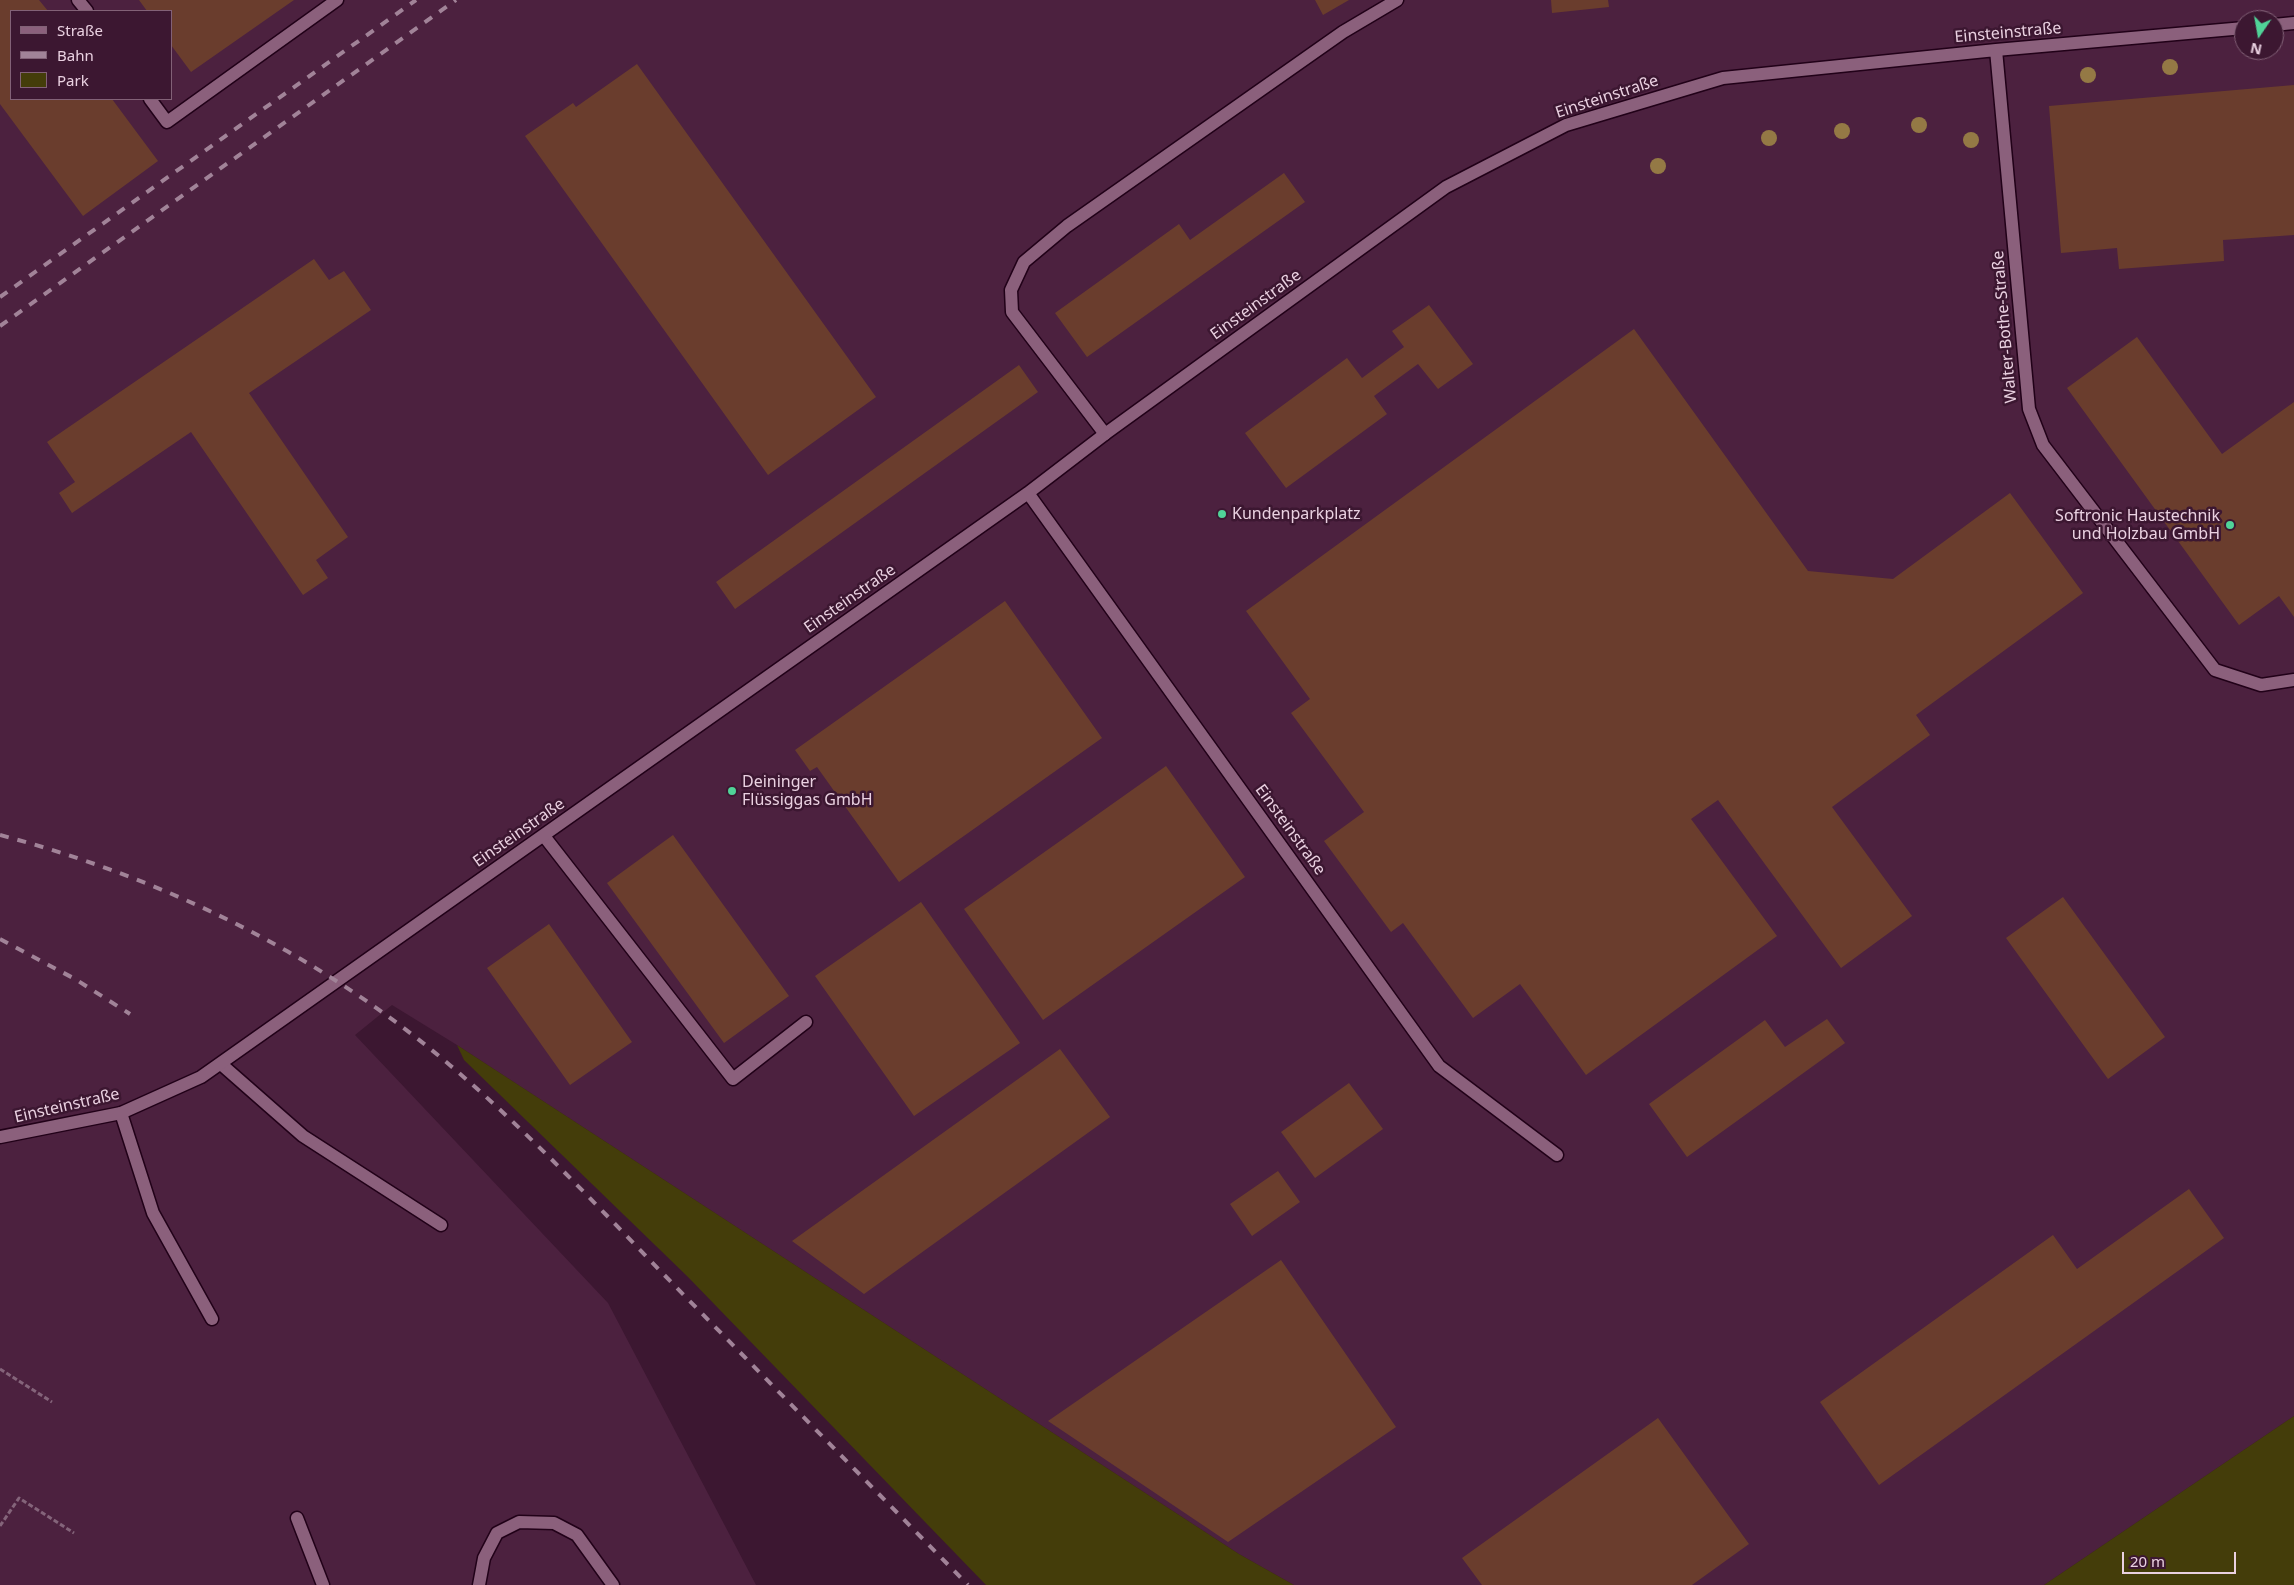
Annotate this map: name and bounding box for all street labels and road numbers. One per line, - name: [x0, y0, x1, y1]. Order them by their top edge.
- street label: Einsteinstraße: [1954, 19, 2062, 47]
- street label: Einsteinstraße: [1553, 71, 1661, 123]
- street label: Walter-Bothe-Straße: [1989, 250, 2021, 404]
- street label: Einsteinstraße: [1207, 266, 1305, 344]
- street label: Einsteinstraße: [801, 560, 899, 638]
- street label: Einsteinstraße: [1251, 781, 1329, 879]
- street label: Einsteinstraße: [470, 794, 568, 872]
- street label: Einsteinstraße: [13, 1085, 121, 1127]

